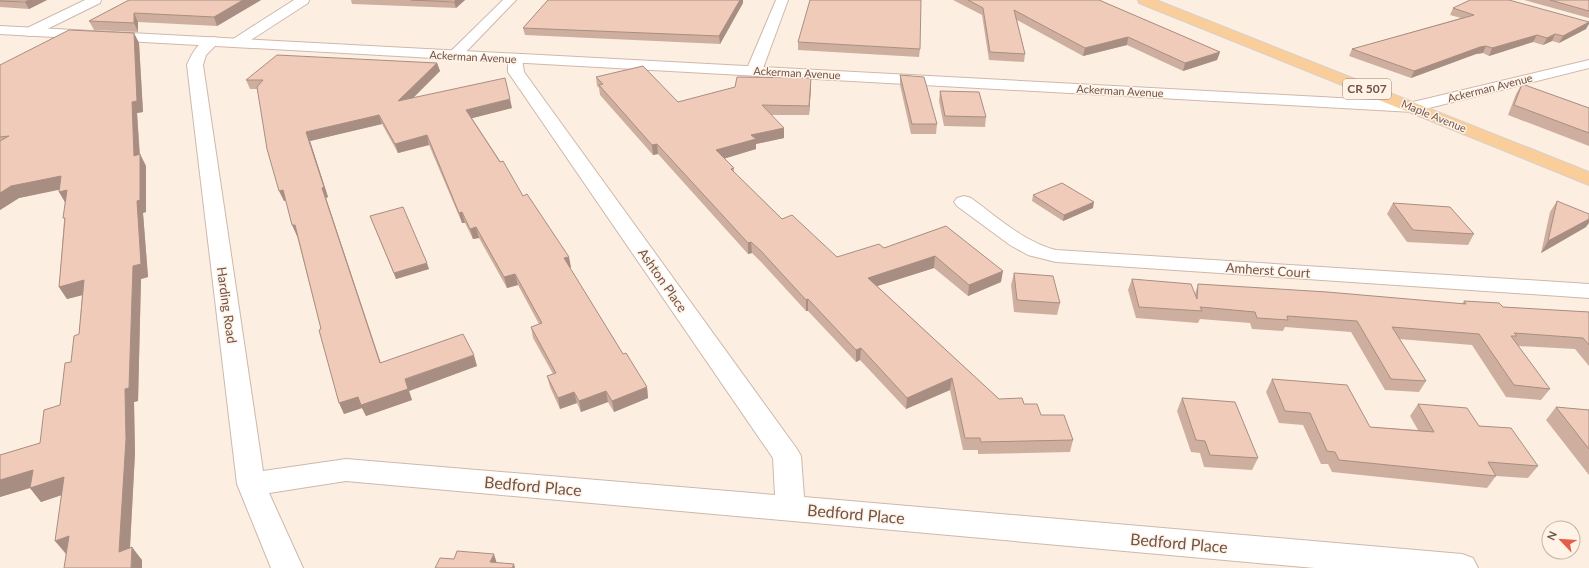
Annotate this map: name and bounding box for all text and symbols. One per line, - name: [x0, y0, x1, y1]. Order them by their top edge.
- street label: Ackerman Avenue: [429, 48, 517, 65]
- street label: Ackerman Avenue: [753, 64, 841, 81]
- street label: Ackerman Avenue: [1446, 71, 1534, 104]
- road number: CR 507: [1343, 79, 1391, 99]
- street label: Ackerman Avenue: [1076, 82, 1164, 99]
- street label: Maple Avenue: [1400, 97, 1469, 135]
- street label: Ashton Place: [635, 245, 691, 315]
- street label: Amherst Court: [1225, 259, 1311, 281]
- street label: Harding Road: [214, 266, 240, 344]
- street label: Bedford Place: [483, 472, 583, 499]
- street label: Bedford Place: [806, 500, 906, 527]
- north arrow: [1541, 520, 1581, 560]
- street label: Bedford Place: [1129, 529, 1229, 556]
- text: N: [1544, 529, 1559, 542]

